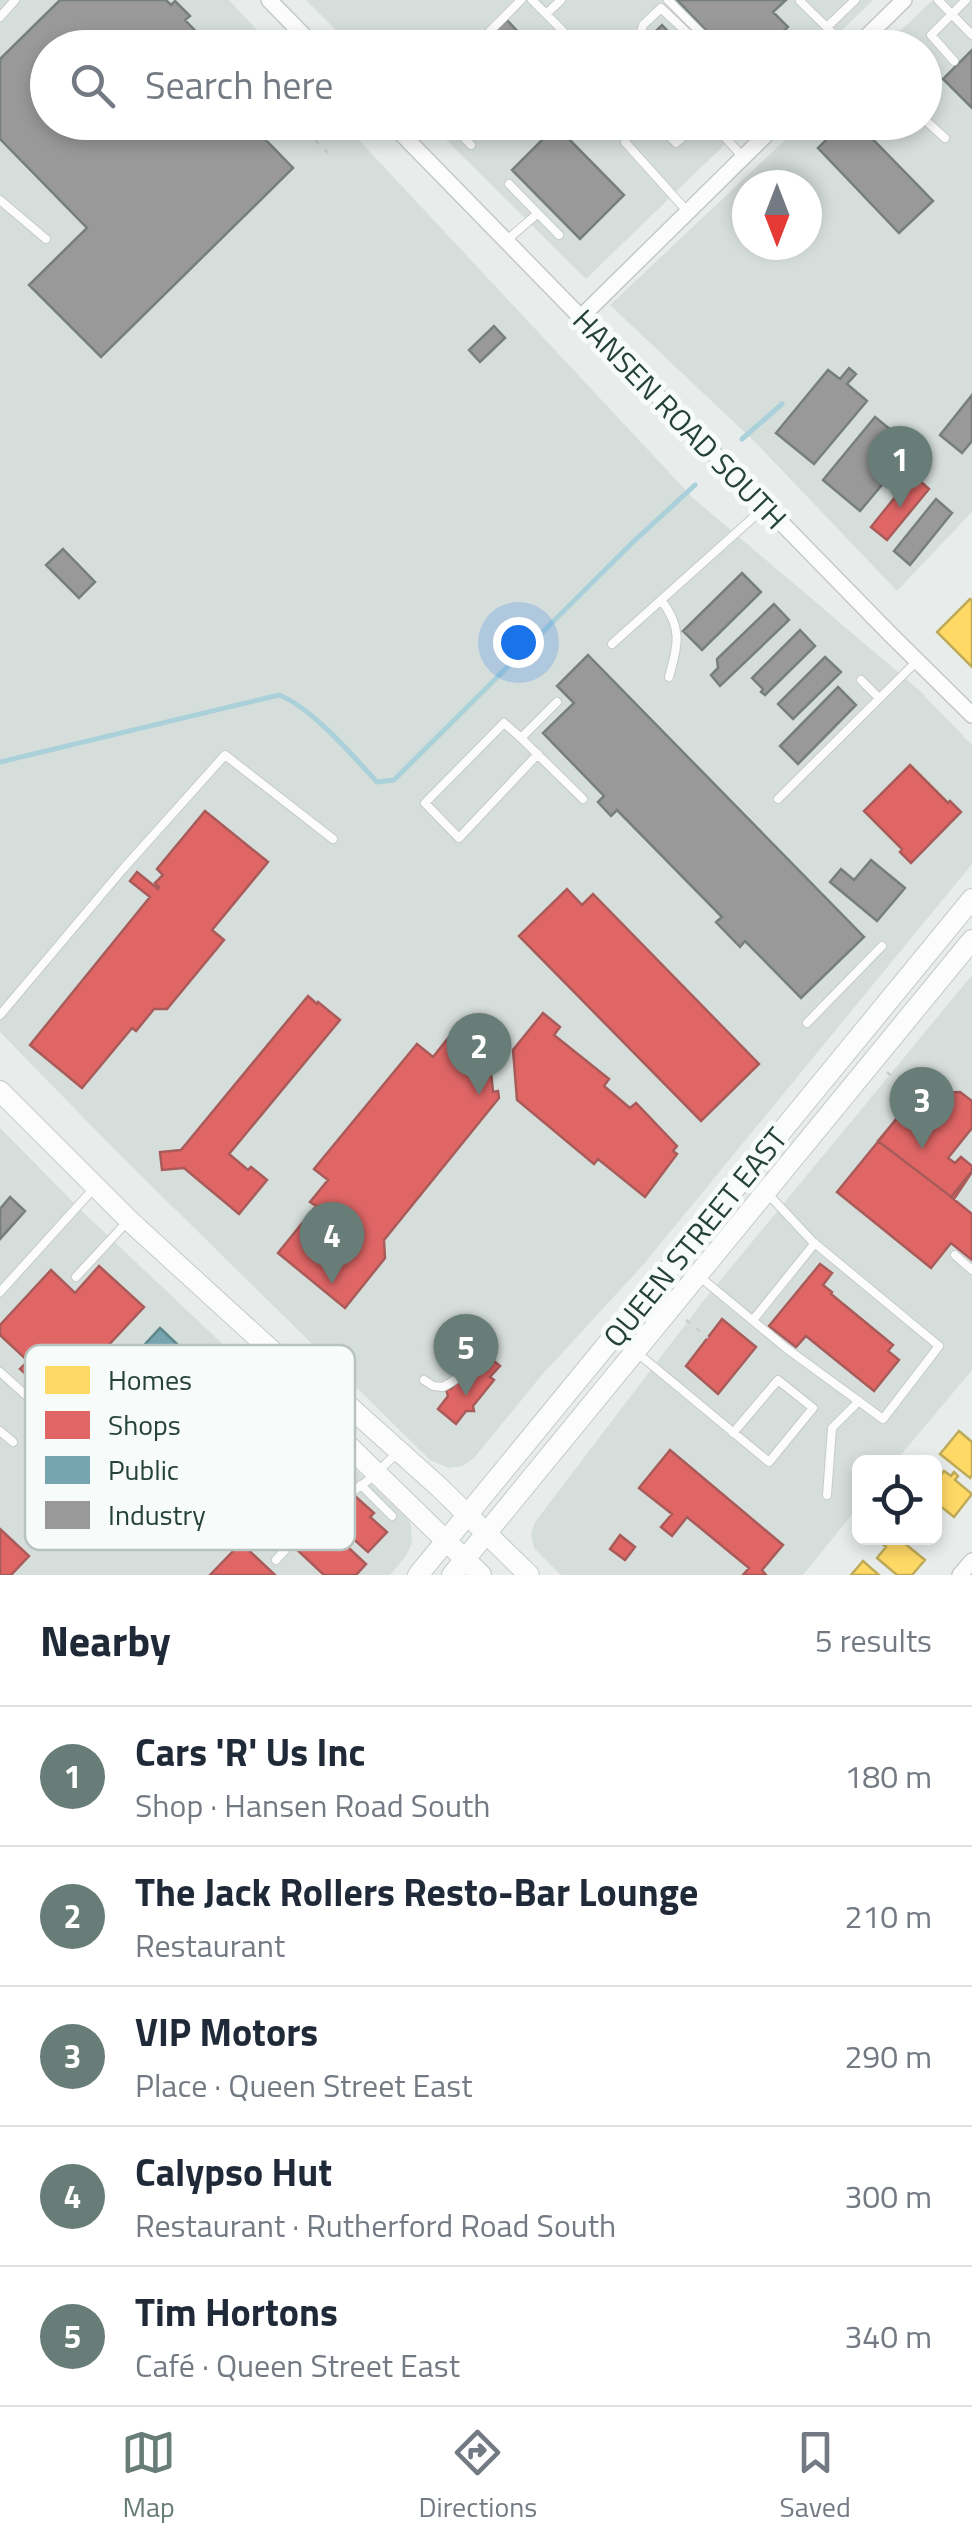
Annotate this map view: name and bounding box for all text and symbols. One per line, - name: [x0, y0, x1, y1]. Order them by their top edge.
- search box: [30, 30, 942, 140]
- text: Search here: [145, 56, 333, 114]
- icon: search: [65, 58, 120, 113]
- north arrow: [732, 170, 822, 260]
- street label: HANSEN ROAD SOUTH: [562, 298, 798, 540]
- pin: 1: [868, 426, 932, 508]
- your location: [493, 617, 544, 668]
- pin: 2: [446, 1012, 512, 1095]
- pin: 3: [890, 1066, 954, 1149]
- street label: QUEEN STREET EAST: [592, 1117, 798, 1357]
- pin: 4: [300, 1202, 364, 1284]
- pin: 5: [434, 1314, 498, 1396]
- legend: [25, 1345, 355, 1550]
- text: Homes: [108, 1358, 192, 1401]
- text: Shops: [108, 1403, 181, 1446]
- text: Public: [108, 1448, 179, 1491]
- map controls: [852, 1455, 942, 1545]
- button: locate: [852, 1455, 942, 1545]
- text: Industry: [108, 1493, 206, 1536]
- text: Nearby: [40, 1608, 171, 1672]
- text: 5 results: [815, 1616, 932, 1664]
- text: Cars 'R' Us Inc: [135, 1723, 365, 1781]
- text: 1: [64, 1752, 81, 1800]
- text: 180 m: [844, 1752, 932, 1800]
- text: Shop · Hansen Road South: [135, 1781, 490, 1829]
- text: The Jack Rollers Resto-Bar Lounge: [135, 1863, 698, 1921]
- text: 2: [64, 1892, 81, 1940]
- text: 210 m: [844, 1892, 932, 1940]
- text: Restaurant: [135, 1921, 285, 1969]
- text: VIP Motors: [135, 2003, 318, 2061]
- text: 3: [64, 2032, 81, 2080]
- text: 290 m: [844, 2032, 932, 2080]
- text: Place · Queen Street East: [135, 2061, 472, 2109]
- text: Calypso Hut: [135, 2143, 332, 2201]
- text: 4: [64, 2172, 81, 2220]
- text: 300 m: [844, 2172, 932, 2220]
- text: Restaurant · Rutherford Road South: [135, 2201, 616, 2249]
- text: Tim Hortons: [135, 2283, 338, 2341]
- text: 5: [64, 2312, 81, 2360]
- text: 340 m: [844, 2312, 932, 2360]
- text: Café · Queen Street East: [135, 2341, 460, 2389]
- tab: Map: [121, 2425, 176, 2528]
- tab: Directions: [418, 2425, 537, 2528]
- tab: Saved: [780, 2425, 851, 2528]

